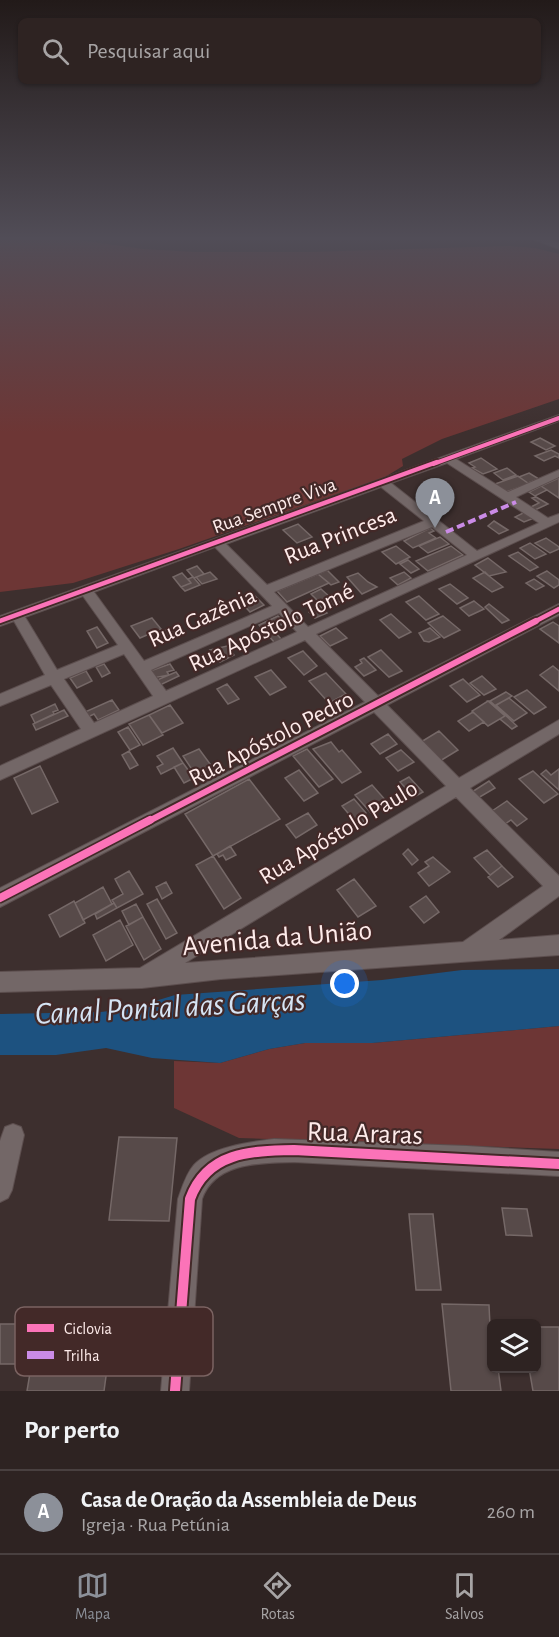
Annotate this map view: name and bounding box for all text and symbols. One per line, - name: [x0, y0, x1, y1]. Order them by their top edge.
- search box: [18, 18, 541, 84]
- icon: search: [39, 35, 72, 68]
- text: Pesquisar aqui: [87, 40, 210, 62]
- street label: Rua Sempre Viva: [210, 474, 339, 538]
- pin: A: [416, 478, 454, 528]
- street label: Rua Princesa: [281, 503, 400, 569]
- street label: Rua Apóstolo Tomé: [185, 579, 358, 677]
- street label: Rua Gazênia: [145, 584, 260, 652]
- street label: Rua Apóstolo Pedro: [185, 687, 358, 791]
- street label: Rua Apóstolo Paulo: [255, 776, 422, 890]
- street label: Avenida da União: [181, 917, 373, 961]
- your location: [330, 969, 359, 998]
- water label: Canal Pontal das Garças: [34, 984, 306, 1030]
- street label: Rua Araras: [306, 1118, 423, 1150]
- legend: [15, 1307, 213, 1376]
- map controls: [487, 1319, 541, 1373]
- button: layers: [487, 1319, 541, 1373]
- text: Ciclovia: [64, 1321, 112, 1337]
- text: Trilha: [64, 1348, 100, 1364]
- text: Por perto: [24, 1417, 120, 1443]
- text: Casa de Oração da Assembleia de Deus: [81, 1489, 417, 1511]
- text: A: [38, 1502, 50, 1522]
- text: 260 m: [487, 1502, 535, 1522]
- text: Igreja · Rua Petúnia: [81, 1515, 230, 1535]
- tab: Mapa: [75, 1569, 110, 1624]
- tab: Rotas: [260, 1569, 295, 1624]
- tab: Salvos: [445, 1569, 484, 1624]

